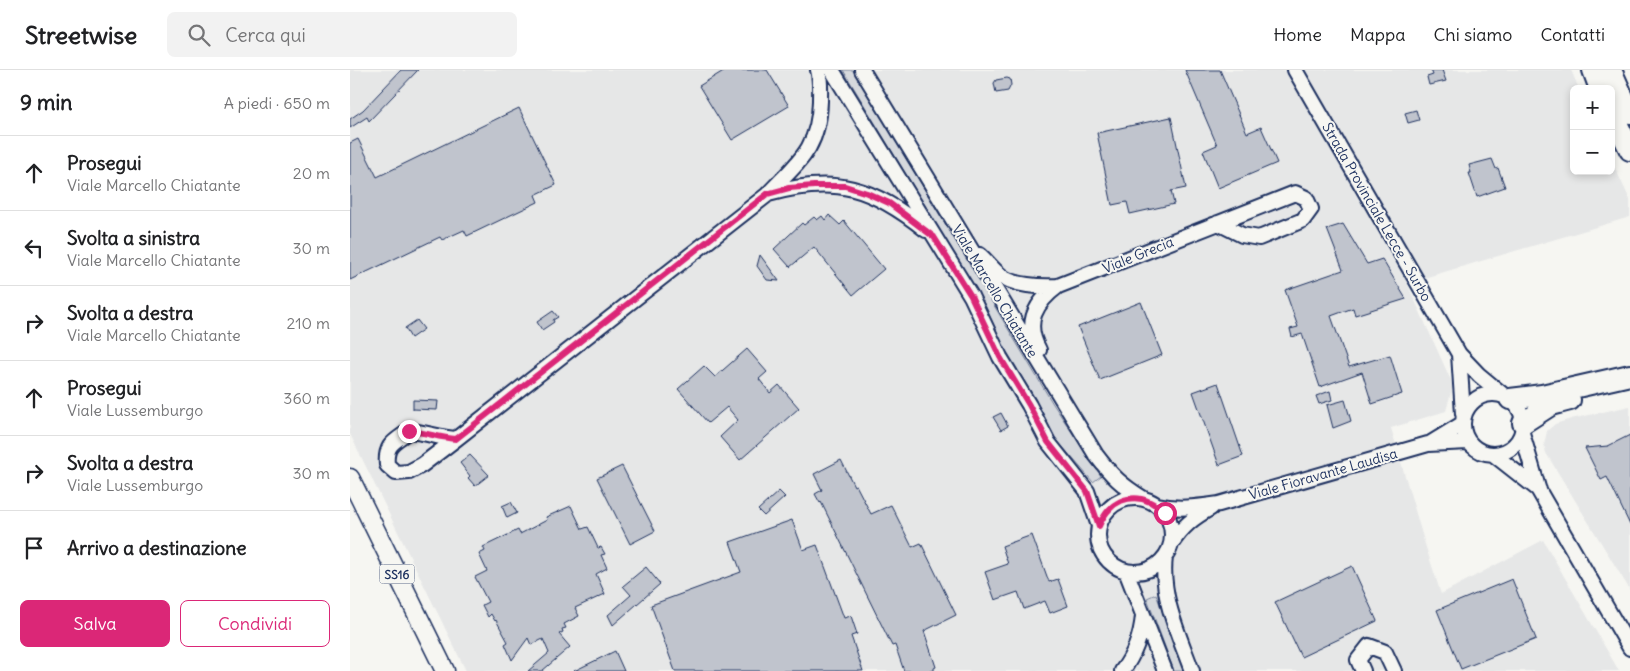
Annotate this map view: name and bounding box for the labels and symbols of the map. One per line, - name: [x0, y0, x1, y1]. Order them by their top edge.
- street label: Strada Provinciale Lecce - Surbo: [1318, 119, 1436, 305]
- street label: Viale Marcello Chiatante: [948, 221, 1042, 361]
- street label: Viale Grecia: [1100, 233, 1176, 277]
- route end: [398, 420, 421, 443]
- street label: Viale Fioravante Laudisa: [1247, 444, 1399, 504]
- route start: [1154, 502, 1177, 525]
- road number: SS16: [380, 564, 414, 584]

